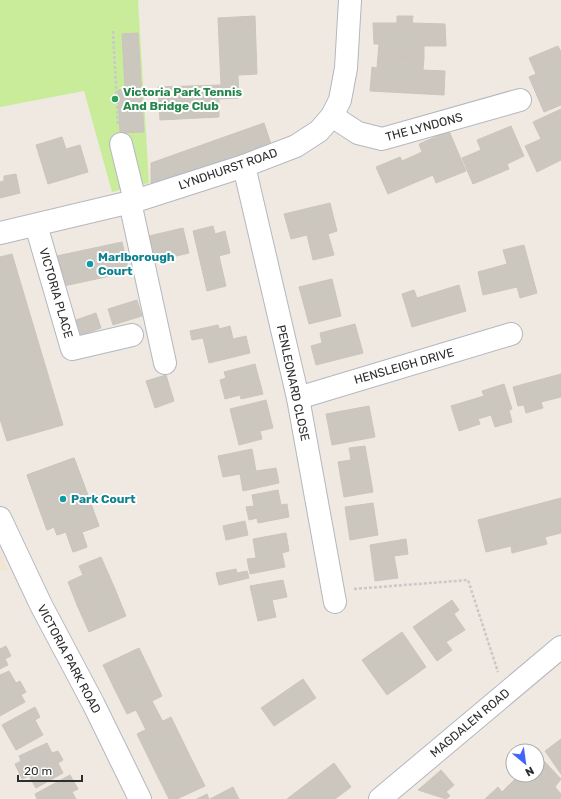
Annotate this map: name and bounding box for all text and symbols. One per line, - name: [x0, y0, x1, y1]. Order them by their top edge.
- place label: Victoria Park Tennis And Bridge Club: [123, 85, 242, 113]
- marker: Victoria Park Tennis And Bridge Club: [110, 94, 120, 104]
- street label: THE LYNDONS: [384, 110, 464, 144]
- street label: LYNDHURST ROAD: [177, 145, 279, 193]
- street label: VICTORIA PLACE: [36, 246, 76, 340]
- place label: Marlborough Court: [98, 250, 175, 278]
- marker: Marlborough Court: [85, 259, 95, 269]
- street label: PENLEONARD CLOSE: [274, 324, 312, 442]
- street label: HENSLEIGH DRIVE: [352, 345, 456, 387]
- place label: Park Court: [71, 492, 136, 506]
- marker: Park Court: [58, 494, 68, 504]
- street label: VICTORIA PARK ROAD: [34, 602, 104, 716]
- street label: MAGDALEN ROAD: [428, 686, 512, 760]
- north arrow: [505, 743, 545, 783]
- scale bar: [18, 757, 82, 783]
- text: 20 m: [24, 764, 52, 778]
- text: N: [523, 764, 536, 779]

